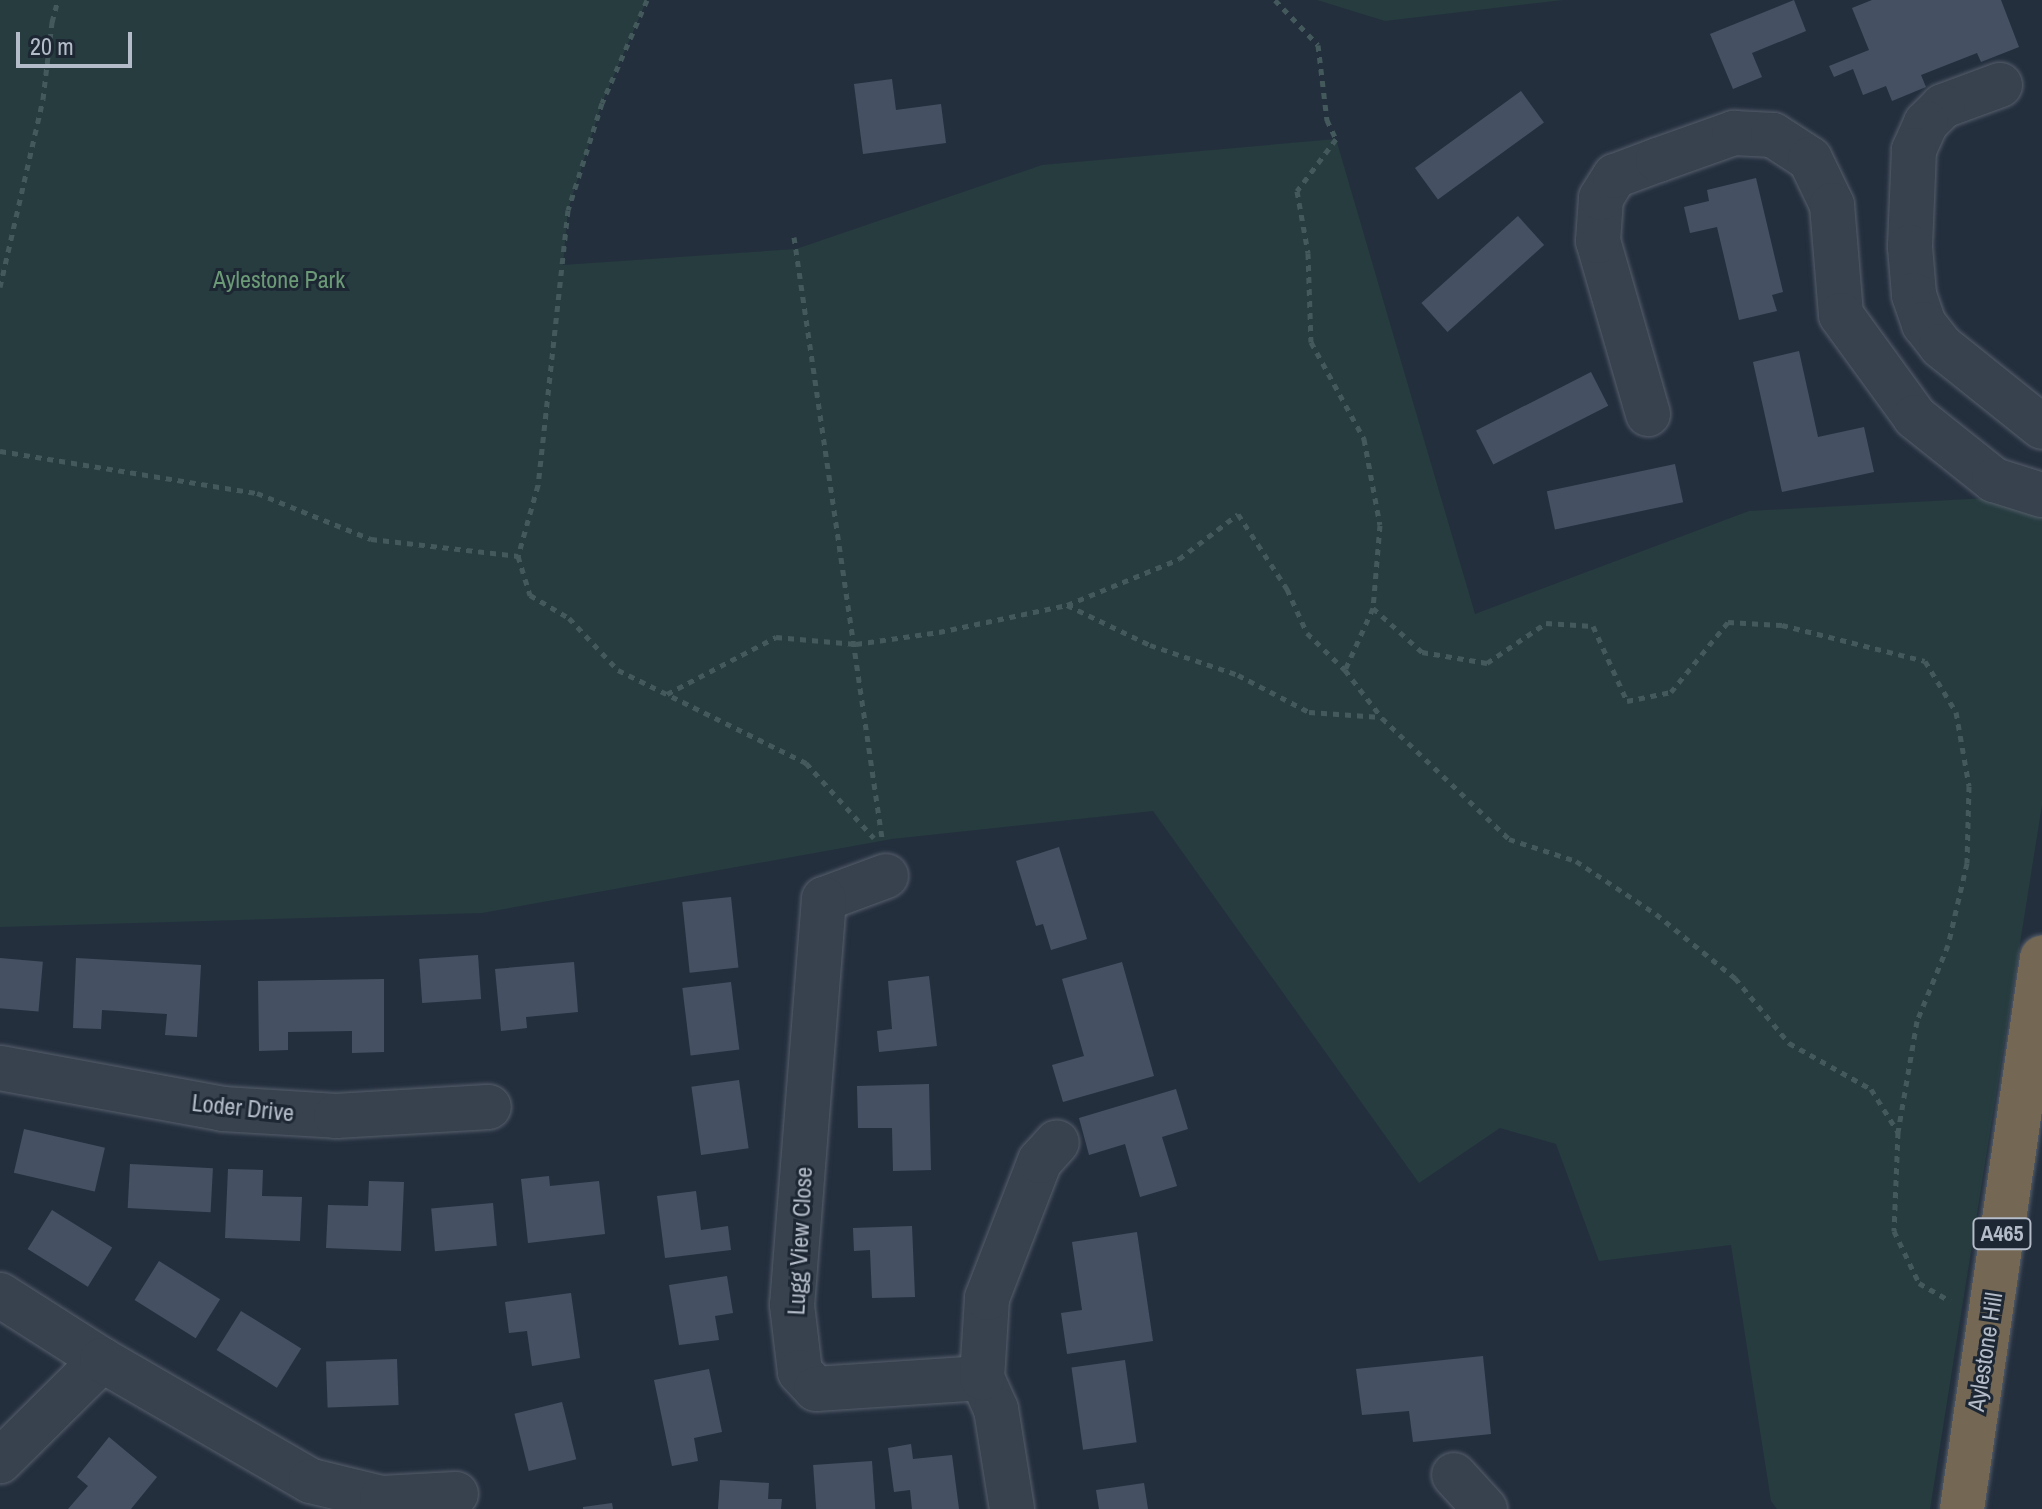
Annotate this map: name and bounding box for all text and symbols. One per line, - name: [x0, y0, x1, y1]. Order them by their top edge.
- scale bar: [20, 16, 136, 66]
- text: 20 m: [30, 30, 74, 62]
- park label: Aylestone Park: [213, 266, 345, 294]
- street label: Loder Drive: [190, 1088, 296, 1128]
- street label: Lugg View Close: [782, 1166, 818, 1316]
- road number: A465: [1972, 1216, 2032, 1252]
- street label: Aylestone Hill: [1961, 1290, 2009, 1414]

